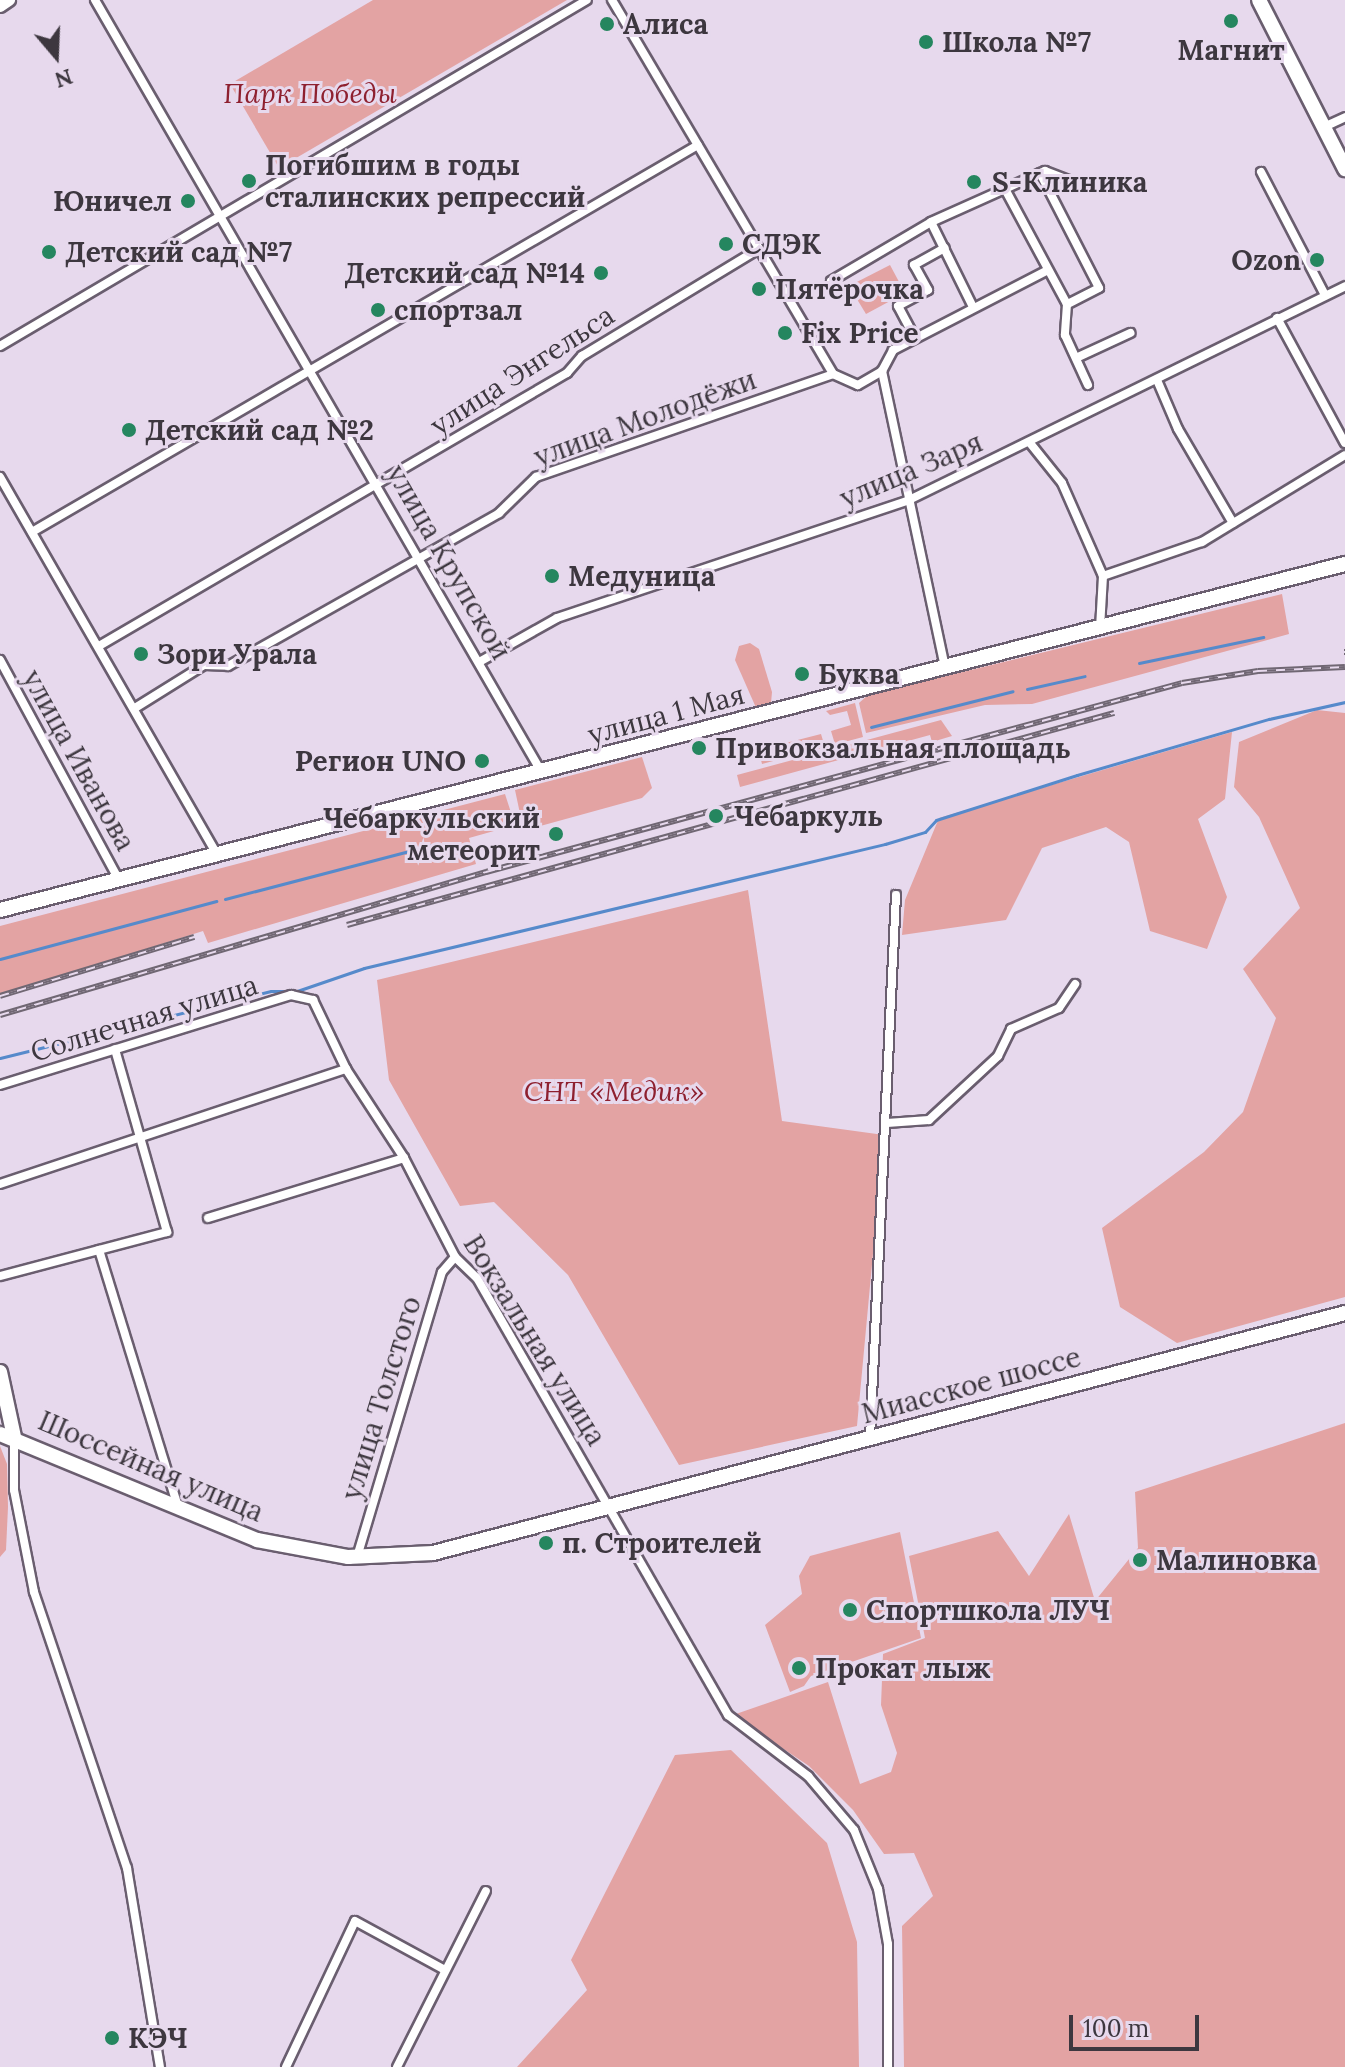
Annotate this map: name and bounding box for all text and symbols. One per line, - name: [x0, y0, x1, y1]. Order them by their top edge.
- place label: Алиса: [623, 7, 708, 41]
- marker: Магнит: [1222, 12, 1240, 30]
- marker: Алиса: [598, 15, 616, 33]
- north arrow: [16, 16, 96, 96]
- place label: Школа №7: [942, 25, 1091, 59]
- marker: Школа №7: [917, 33, 935, 51]
- place label: Магнит: [1177, 33, 1285, 67]
- text: N: [51, 63, 76, 95]
- park label: Парк Победы: [223, 76, 397, 110]
- place label: Погибшим в годы сталинских репрессий: [265, 148, 585, 214]
- place label: S-Клиника: [992, 165, 1147, 199]
- marker: S-Клиника: [963, 171, 985, 193]
- marker: Погибшим в годы сталинских репрессий: [240, 172, 258, 190]
- place label: Юничел: [53, 184, 172, 218]
- marker: Юничел: [179, 192, 197, 210]
- place label: СДЭК: [742, 227, 821, 261]
- place label: Детский сад №7: [65, 235, 292, 269]
- marker: СДЭК: [717, 235, 735, 253]
- marker: Детский сад №7: [40, 243, 58, 261]
- place label: Ozon: [1231, 243, 1301, 277]
- marker: Ozon: [1308, 251, 1326, 269]
- place label: Детский сад №14: [344, 256, 585, 290]
- marker: Детский сад №14: [592, 264, 610, 282]
- place label: Пятёрочка: [775, 272, 924, 306]
- marker: Пятёрочка: [750, 280, 768, 298]
- place label: спортзал: [394, 293, 523, 327]
- street label: улица Энгельса: [424, 298, 620, 442]
- marker: спортзал: [369, 301, 387, 319]
- place label: Fix Price: [801, 316, 919, 350]
- marker: Fix Price: [776, 324, 794, 342]
- street label: улица Молодёжи: [529, 362, 761, 474]
- place label: Детский сад №2: [145, 413, 374, 447]
- marker: Детский сад №2: [120, 421, 138, 439]
- street label: улица Заря: [835, 425, 987, 515]
- street label: улица Крупской: [380, 459, 518, 665]
- place label: Медуница: [568, 559, 715, 593]
- marker: Медуница: [543, 567, 561, 585]
- place label: Зори Урала: [157, 637, 317, 671]
- marker: Зори Урала: [132, 645, 150, 663]
- place label: Буква: [818, 657, 899, 691]
- street label: улица Иванова: [15, 664, 143, 856]
- marker: Буква: [793, 665, 811, 683]
- street label: улица 1 Мая: [584, 677, 748, 751]
- place label: Привокзальная площадь: [715, 731, 1071, 765]
- marker: Привокзальная площадь: [690, 739, 708, 757]
- place label: Регион UNO: [295, 744, 466, 778]
- marker: Регион UNO: [473, 752, 491, 770]
- place label: Чебаркуль: [734, 799, 883, 833]
- place label: Чебаркульский метеорит: [323, 801, 540, 867]
- marker: Чебаркуль: [705, 805, 727, 827]
- marker: Чебаркульский метеорит: [547, 825, 565, 843]
- street label: Солнечная улица: [26, 967, 262, 1069]
- park label: СНТ «Медик»: [524, 1074, 704, 1108]
- street label: Вокзальная улица: [457, 1229, 613, 1451]
- street label: улица Толстого: [334, 1292, 428, 1504]
- street label: Миасское шоссе: [858, 1340, 1084, 1430]
- street label: Шоссейная улица: [33, 1403, 269, 1529]
- place label: п. Строителей: [562, 1526, 761, 1560]
- marker: п. Строителей: [537, 1534, 555, 1552]
- place label: Малиновка: [1156, 1543, 1317, 1577]
- marker: Малиновка: [1131, 1551, 1149, 1569]
- place label: Спортшкола ЛУЧ: [866, 1593, 1110, 1627]
- marker: Спортшкола ЛУЧ: [841, 1601, 859, 1619]
- place label: Прокат лыж: [815, 1651, 991, 1685]
- marker: Прокат лыж: [790, 1659, 808, 1677]
- scale bar: [1073, 1999, 1203, 2049]
- text: 100 m: [1083, 2013, 1149, 2044]
- place label: КЭЧ: [128, 2021, 188, 2055]
- marker: КЭЧ: [103, 2029, 121, 2047]

